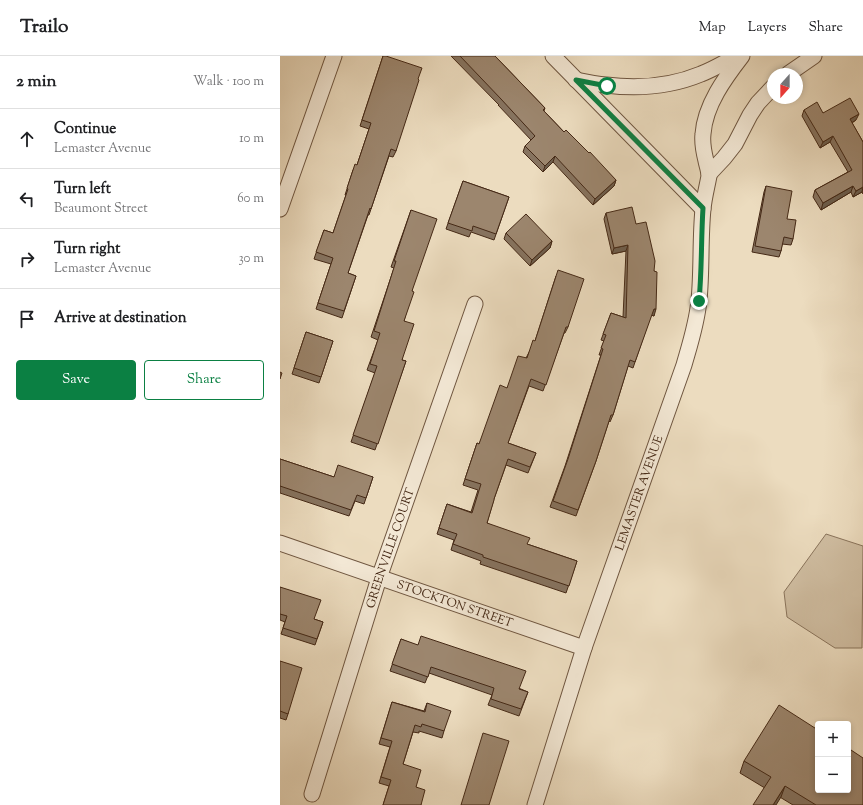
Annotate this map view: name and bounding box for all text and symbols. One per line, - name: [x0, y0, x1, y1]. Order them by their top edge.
- text: Trailo: [20, 14, 68, 41]
- text: Map: [699, 18, 726, 38]
- text: Layers: [748, 18, 786, 38]
- text: Share: [808, 18, 843, 38]
- north arrow: [767, 68, 803, 104]
- text: 2 min: [16, 70, 57, 94]
- text: Walk · 100 m: [193, 73, 264, 91]
- route start: [598, 77, 616, 95]
- text: Continue: [54, 119, 116, 140]
- icon: ahead: [16, 128, 38, 150]
- text: 10 m: [239, 130, 264, 148]
- text: Lemaster Avenue: [54, 140, 151, 158]
- text: Turn left: [54, 179, 111, 200]
- icon: left: [16, 188, 38, 210]
- text: 60 m: [237, 190, 264, 208]
- text: Beaumont Street: [54, 200, 148, 218]
- text: Turn right: [54, 239, 120, 260]
- icon: right: [16, 248, 38, 270]
- text: 30 m: [238, 250, 264, 268]
- text: Lemaster Avenue: [54, 260, 151, 278]
- route end: [690, 292, 708, 310]
- icon: arrive: [16, 308, 38, 330]
- text: Arrive at destination: [54, 308, 187, 329]
- button: Save: [16, 360, 136, 400]
- button: Share: [144, 360, 264, 400]
- street label: LEMASTER AVENUE: [611, 433, 669, 553]
- street label: GREENVILLE COURT: [362, 485, 420, 611]
- street label: STOCKTON STREET: [394, 576, 516, 633]
- map controls: [815, 721, 851, 793]
- button: +: [815, 721, 851, 757]
- button: −: [815, 757, 851, 793]

